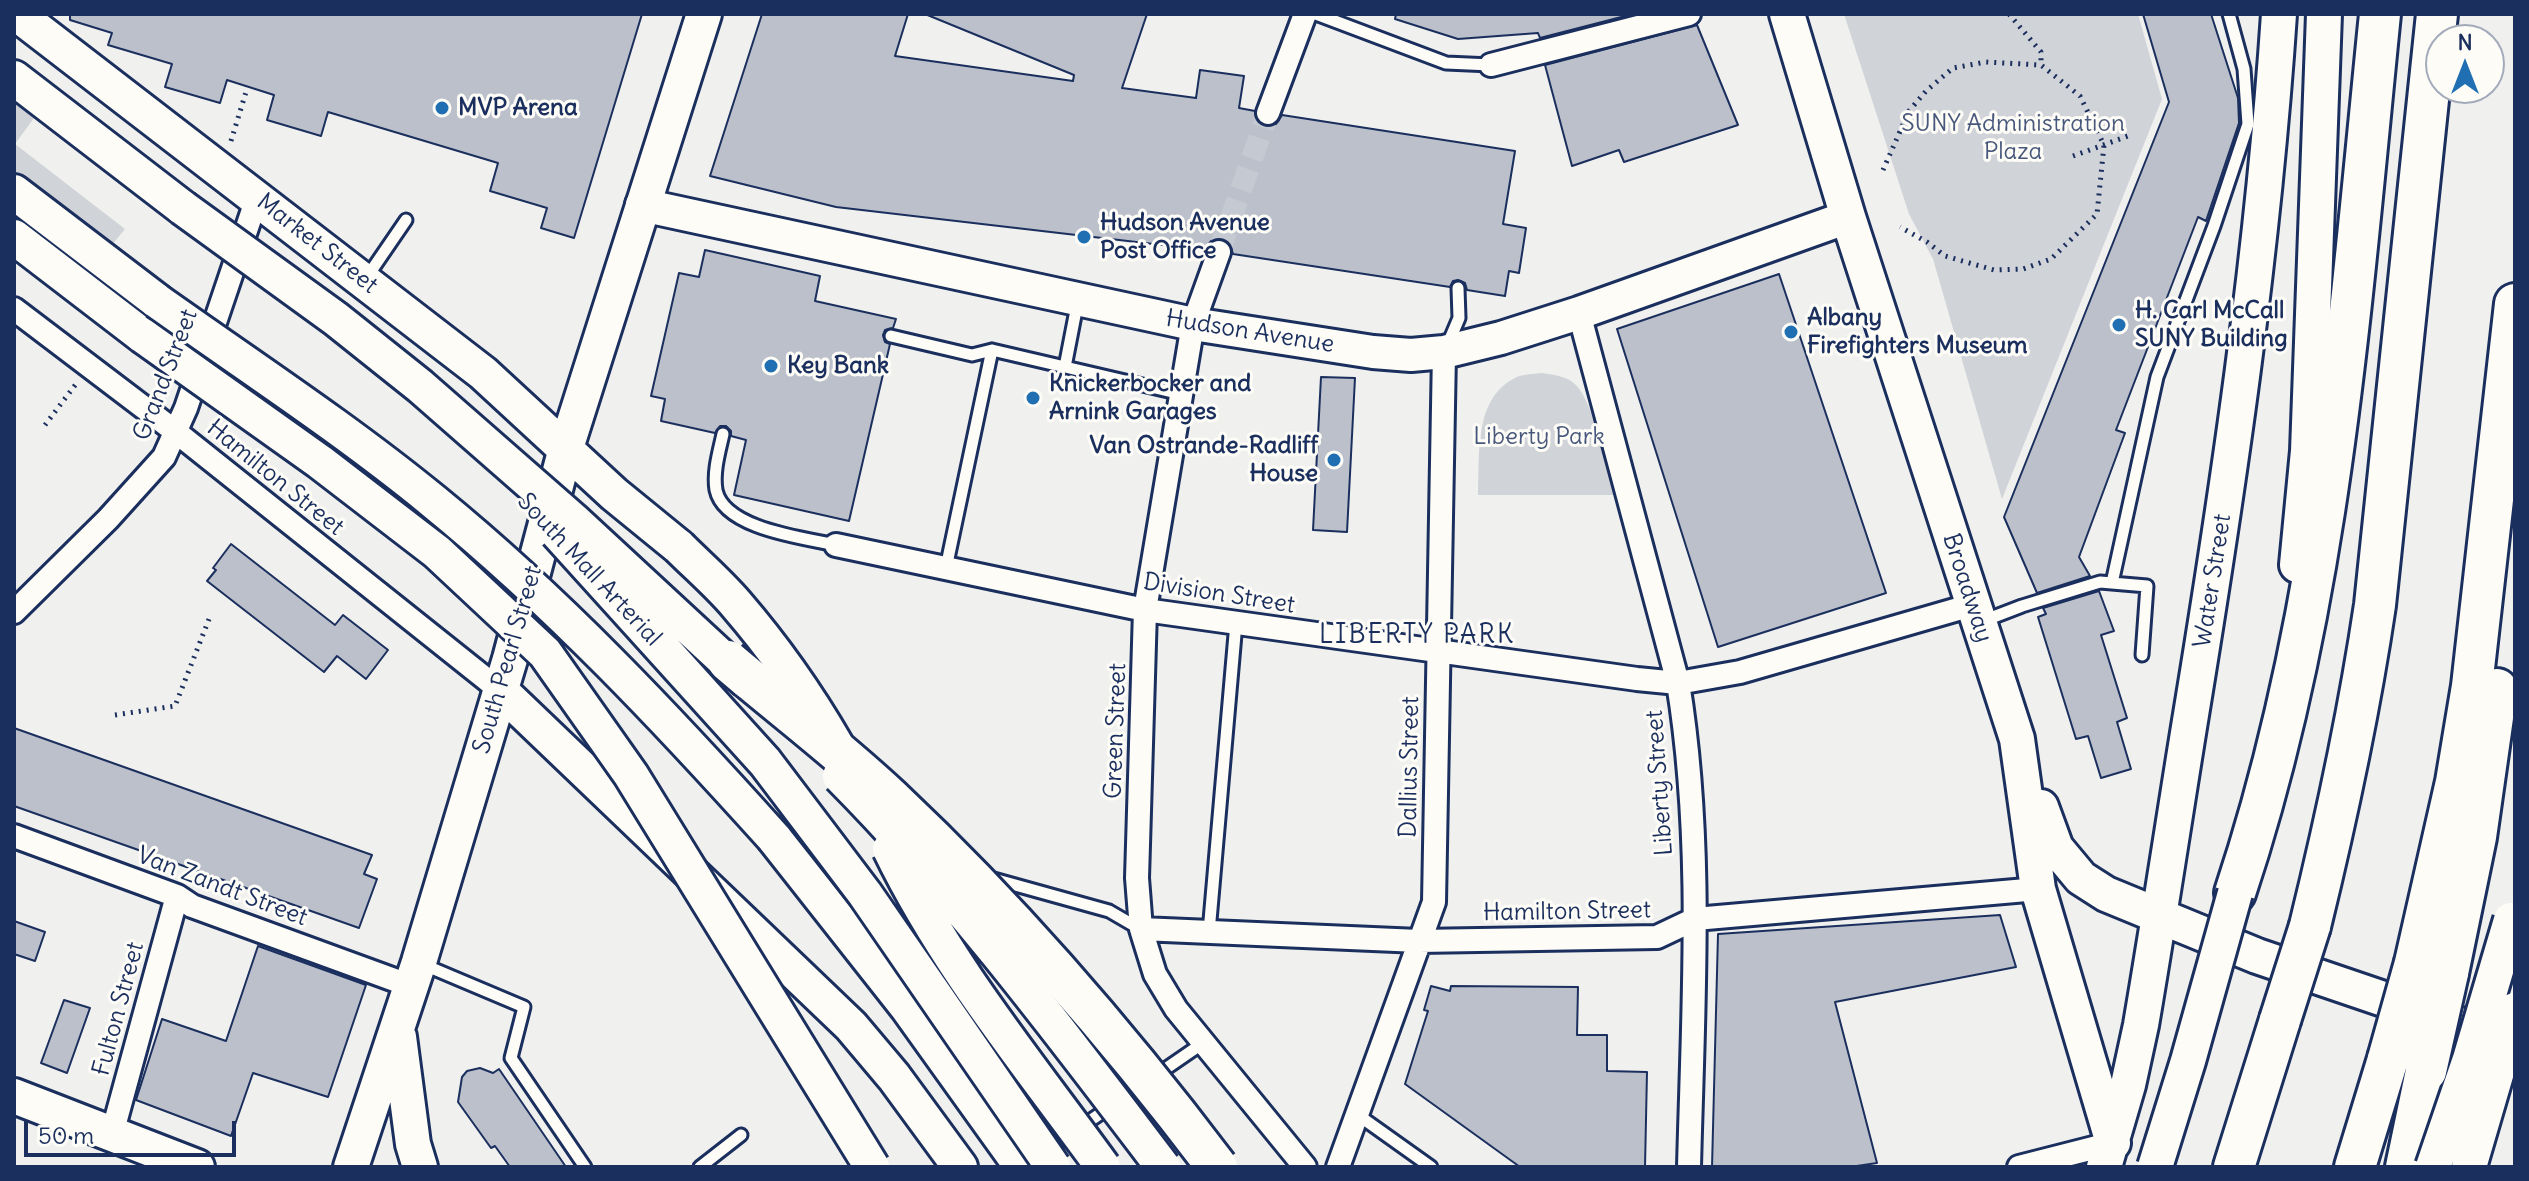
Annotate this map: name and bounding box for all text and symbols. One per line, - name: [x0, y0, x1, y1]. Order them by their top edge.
- north arrow: [2425, 24, 2505, 104]
- text: N: [2457, 28, 2473, 56]
- place label: MVP Arena: [458, 94, 578, 122]
- marker: MVP Arena: [433, 99, 451, 117]
- park label: SUNY Administration Plaza: [1901, 110, 2125, 166]
- street label: Market Street: [251, 188, 383, 300]
- place label: Hudson Avenue Post Office: [1100, 209, 1270, 265]
- marker: Hudson Avenue Post Office: [1075, 228, 1093, 246]
- place label: H. Carl McCall SUNY Building: [2135, 297, 2288, 353]
- place label: Albany Firefighters Museum: [1807, 304, 2028, 360]
- street label: Grand Street: [128, 305, 204, 445]
- street label: Hudson Avenue: [1164, 305, 1336, 359]
- marker: H. Carl McCall SUNY Building: [2110, 316, 2128, 334]
- marker: Albany Firefighters Museum: [1782, 323, 1800, 341]
- place label: Key Bank: [787, 352, 889, 380]
- marker: Key Bank: [762, 357, 780, 375]
- place label: Knickerbocker and Arnink Garages: [1049, 370, 1251, 426]
- marker: Knickerbocker and Arnink Garages: [1024, 389, 1042, 407]
- street label: Hamilton Street: [201, 414, 349, 542]
- park label: Liberty Park: [1473, 423, 1605, 451]
- place label: Van Ostrande-Radliff House: [1089, 432, 1318, 488]
- marker: Van Ostrande-Radliff House: [1325, 451, 1343, 469]
- street label: South Mall Arterial: [511, 488, 667, 652]
- street label: Water Street: [2188, 512, 2238, 650]
- street label: Broadway: [1936, 530, 1998, 646]
- street label: South Pearl Street: [467, 563, 549, 757]
- street label: Division Street: [1141, 568, 1297, 620]
- district label: LIBERTY PARK: [1319, 620, 1515, 652]
- street label: Green Street: [1099, 663, 1133, 799]
- street label: Dallius Street: [1394, 696, 1426, 838]
- street label: Liberty Street: [1641, 709, 1679, 857]
- street label: Van Zandt Street: [133, 841, 311, 933]
- street label: Hamilton Street: [1483, 896, 1651, 928]
- street label: Fulton Street: [87, 939, 151, 1079]
- scale bar: [28, 1105, 240, 1155]
- text: 50 m: [38, 1120, 94, 1150]

